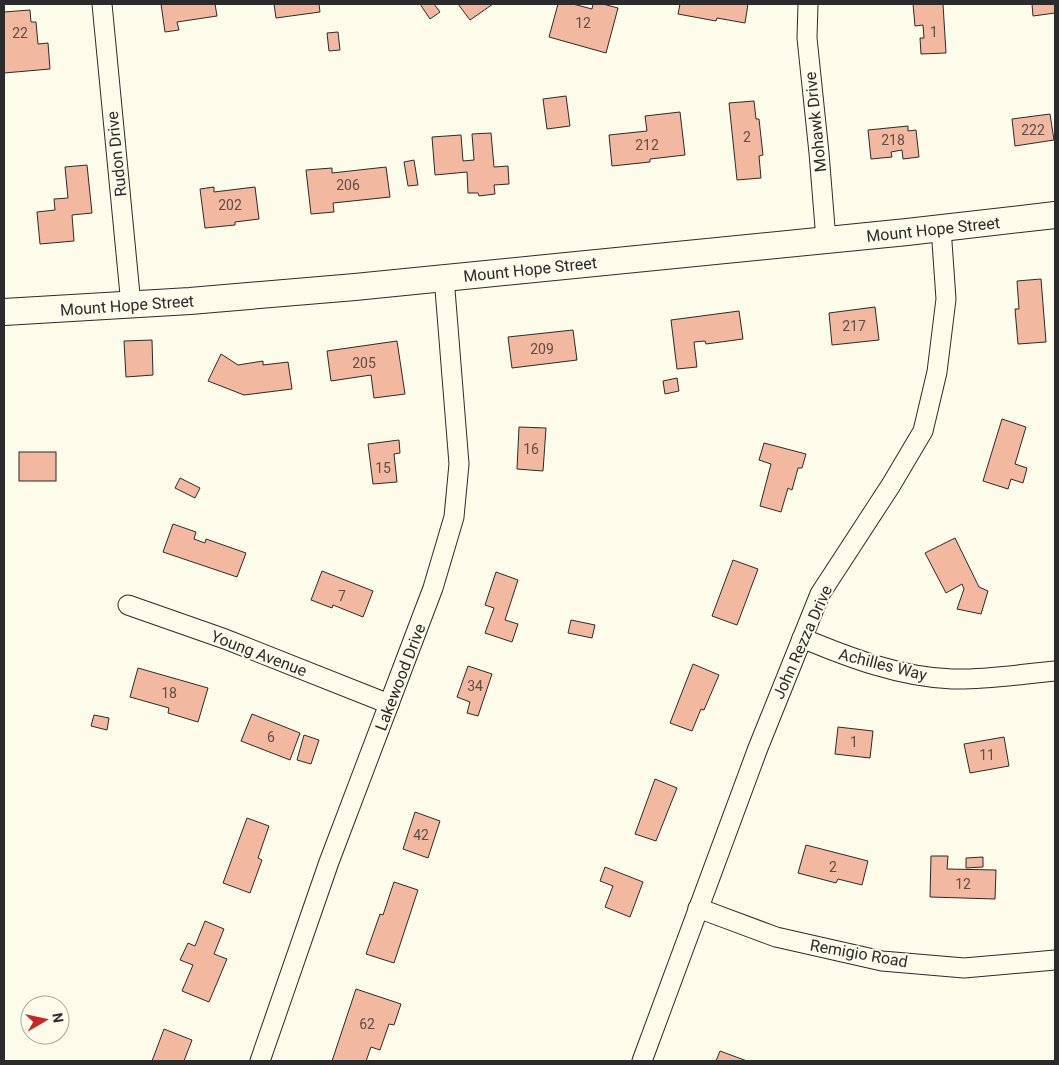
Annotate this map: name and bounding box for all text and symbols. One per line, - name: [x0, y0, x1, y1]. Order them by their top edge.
- house number: 12: [575, 15, 591, 31]
- house number: 1: [930, 24, 938, 40]
- house number: 22: [12, 25, 28, 41]
- street label: Mohawk Drive: [801, 71, 830, 173]
- street label: Rudon Drive: [103, 110, 130, 197]
- house number: 222: [1021, 122, 1045, 138]
- house number: 2: [743, 129, 751, 145]
- house number: 218: [881, 132, 905, 148]
- house number: 212: [635, 137, 659, 153]
- house number: 206: [336, 177, 360, 193]
- house number: 202: [218, 197, 242, 213]
- street label: Mount Hope Street: [865, 213, 1001, 246]
- street label: Mount Hope Street: [462, 253, 598, 286]
- street label: Mount Hope Street: [59, 291, 195, 320]
- house number: 217: [842, 318, 866, 334]
- house number: 209: [530, 341, 554, 357]
- house number: 205: [352, 355, 376, 371]
- house number: 16: [523, 441, 539, 457]
- house number: 15: [375, 460, 391, 476]
- street label: John Rezza Drive: [769, 582, 836, 702]
- house number: 7: [338, 588, 346, 604]
- street label: Lakewood Drive: [371, 621, 430, 733]
- street label: Young Avenue: [208, 626, 309, 680]
- street label: Achilles Way: [837, 644, 929, 685]
- house number: 34: [467, 678, 483, 694]
- house number: 18: [161, 685, 177, 701]
- house number: 6: [267, 729, 275, 745]
- house number: 1: [850, 734, 858, 750]
- house number: 11: [979, 747, 995, 763]
- house number: 42: [413, 827, 429, 843]
- house number: 2: [829, 859, 837, 875]
- house number: 12: [955, 876, 971, 892]
- street label: Remigio Road: [809, 936, 909, 971]
- north arrow: [20, 995, 70, 1045]
- text: N: [49, 1012, 67, 1024]
- house number: 62: [359, 1016, 375, 1032]

